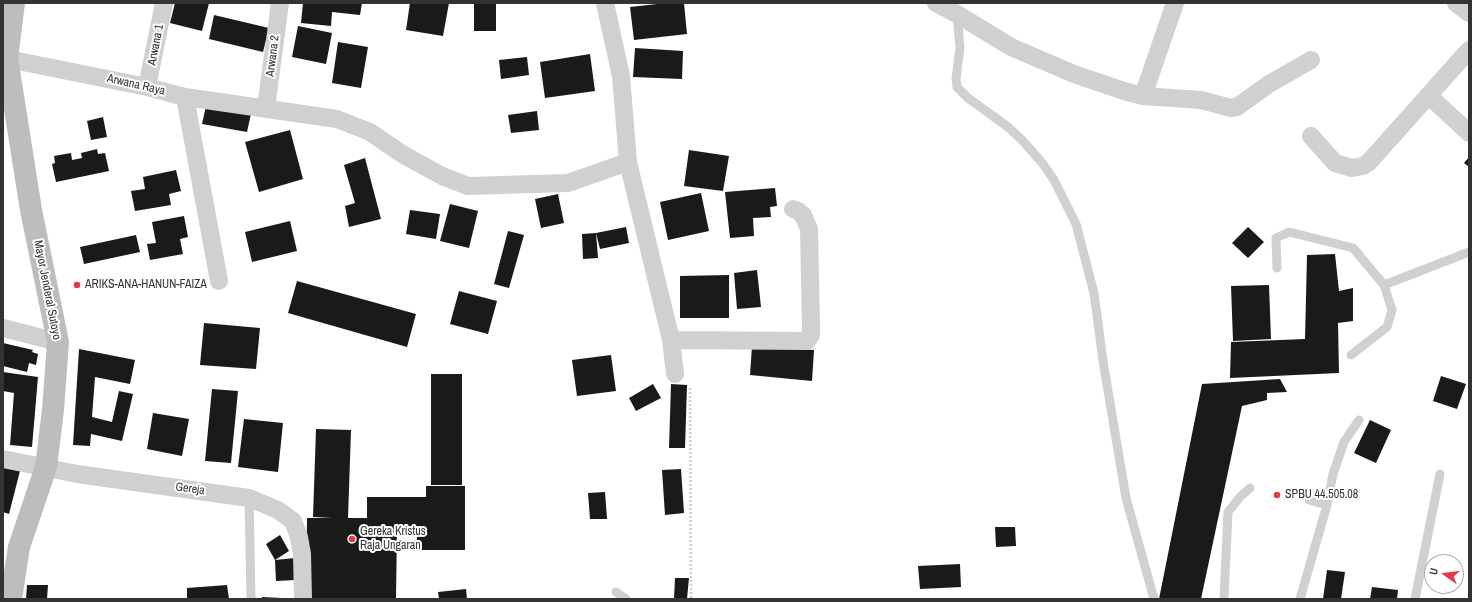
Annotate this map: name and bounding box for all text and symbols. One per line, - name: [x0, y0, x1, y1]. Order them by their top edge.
- street label: Arwana 1: [145, 23, 167, 67]
- street label: Arwana 2: [263, 34, 283, 78]
- street label: Arwana Raya: [106, 71, 166, 99]
- street label: Mayor Jenderal Sutoyo: [30, 239, 64, 341]
- place label: ARIKS-ANA-HANUN-FAIZA: [85, 278, 207, 292]
- marker: ARIKS-ANA-HANUN-FAIZA: [72, 280, 82, 290]
- street label: Gereja: [174, 480, 206, 498]
- place label: SPBU 44.505.08: [1285, 488, 1358, 502]
- marker: SPBU 44.505.08: [1272, 490, 1282, 500]
- place label: Gereka Kristus Raja Ungaran: [360, 525, 426, 553]
- marker: Gereka Kristus Raja Ungaran: [347, 534, 357, 544]
- north arrow: [1424, 554, 1464, 594]
- text: U: [1426, 566, 1441, 576]

